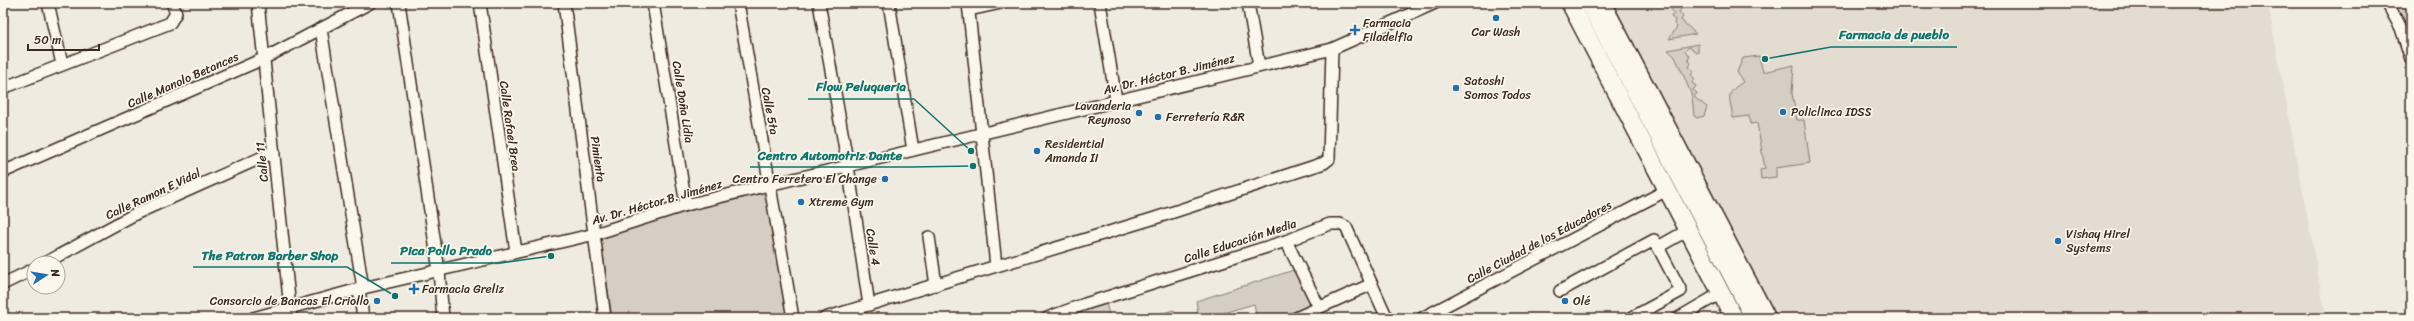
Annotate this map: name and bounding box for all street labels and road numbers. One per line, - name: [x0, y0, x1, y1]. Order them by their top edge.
- street label: Calle Manolo Betances: [124, 45, 243, 114]
- street label: Av. Dr. Héctor B. Jiménez: [1100, 47, 1237, 101]
- street label: Calle Doña Lidia: [666, 59, 700, 145]
- street label: Calle Rafael Brea: [493, 79, 527, 173]
- street label: Calle 5ta: [755, 85, 785, 137]
- street label: Pimienta: [584, 135, 612, 183]
- street label: Calle 11: [249, 141, 275, 183]
- street label: Calle Ramon E Vidal: [102, 162, 205, 226]
- street label: Av. Dr. Héctor B. Jiménez: [588, 173, 725, 231]
- street label: Calle Ciudad de los Educadores: [1462, 194, 1616, 290]
- street label: Calle Educación Media: [1181, 212, 1300, 270]
- street label: Calle 4: [859, 227, 887, 268]

